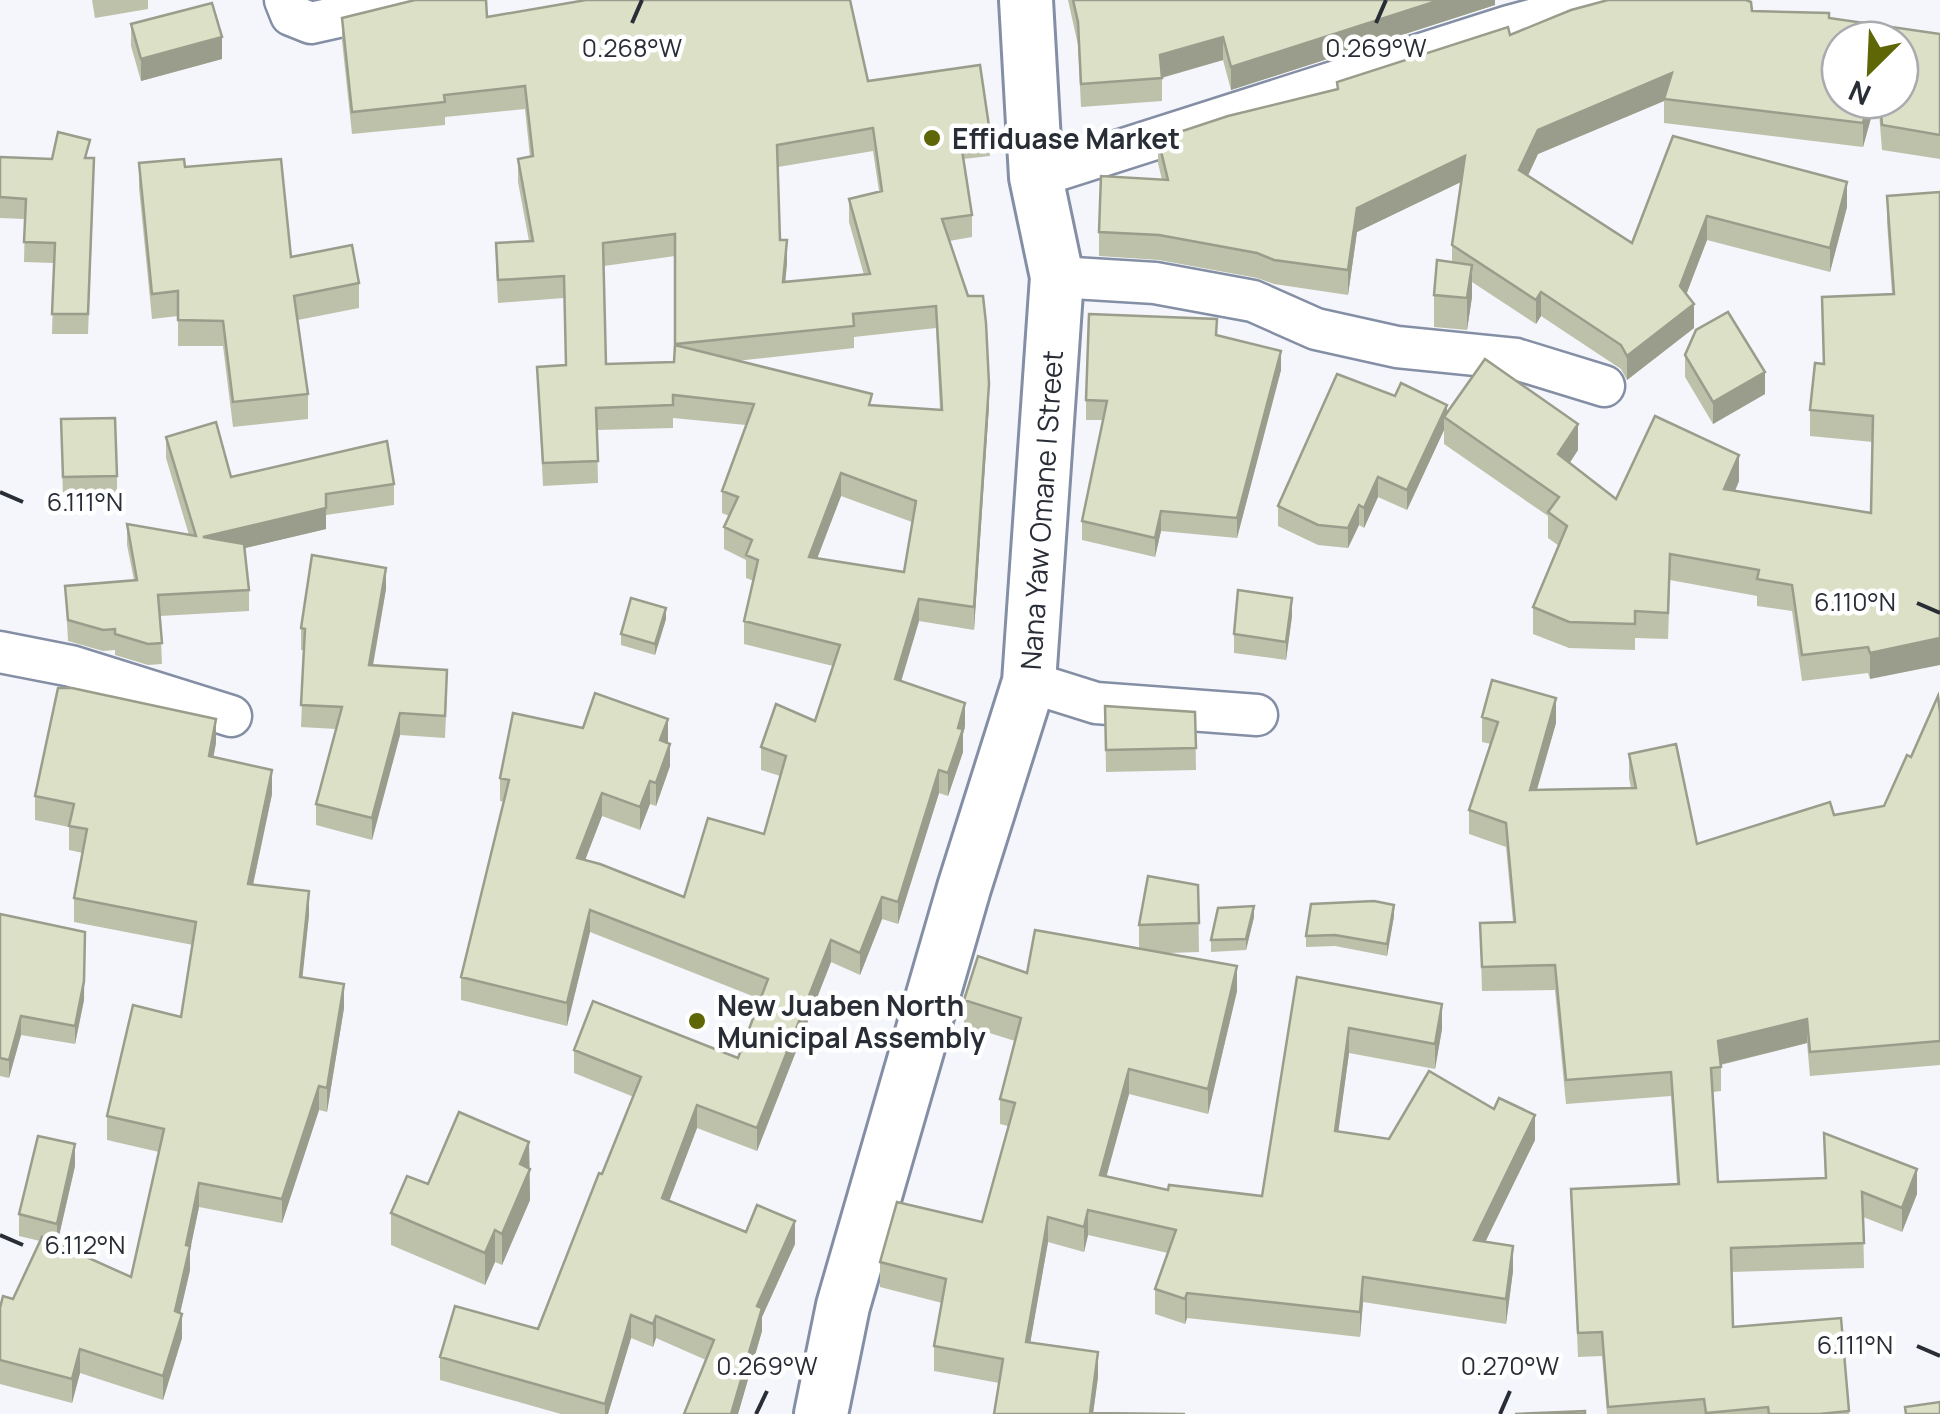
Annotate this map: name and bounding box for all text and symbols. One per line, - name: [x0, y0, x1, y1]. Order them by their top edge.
- north arrow: [1820, 20, 1920, 120]
- text: 0.268°W: [582, 30, 682, 65]
- text: 0.269°W: [1325, 30, 1427, 65]
- text: N: [1843, 72, 1876, 115]
- place label: Effiduase Market: [952, 119, 1180, 157]
- marker: Effiduase Market: [921, 127, 943, 149]
- street label: Nana Yaw Omane I Street: [1011, 349, 1071, 671]
- text: 6.111°N: [47, 484, 123, 519]
- text: 6.110°N: [1814, 584, 1896, 619]
- place label: New Juaben North Municipal Assembly: [717, 986, 986, 1056]
- marker: New Juaben North Municipal Assembly: [686, 1010, 708, 1032]
- text: 6.112°N: [45, 1227, 125, 1262]
- text: 6.111°N: [1817, 1327, 1893, 1362]
- text: 0.269°W: [716, 1348, 818, 1383]
- text: 0.270°W: [1461, 1348, 1559, 1383]

